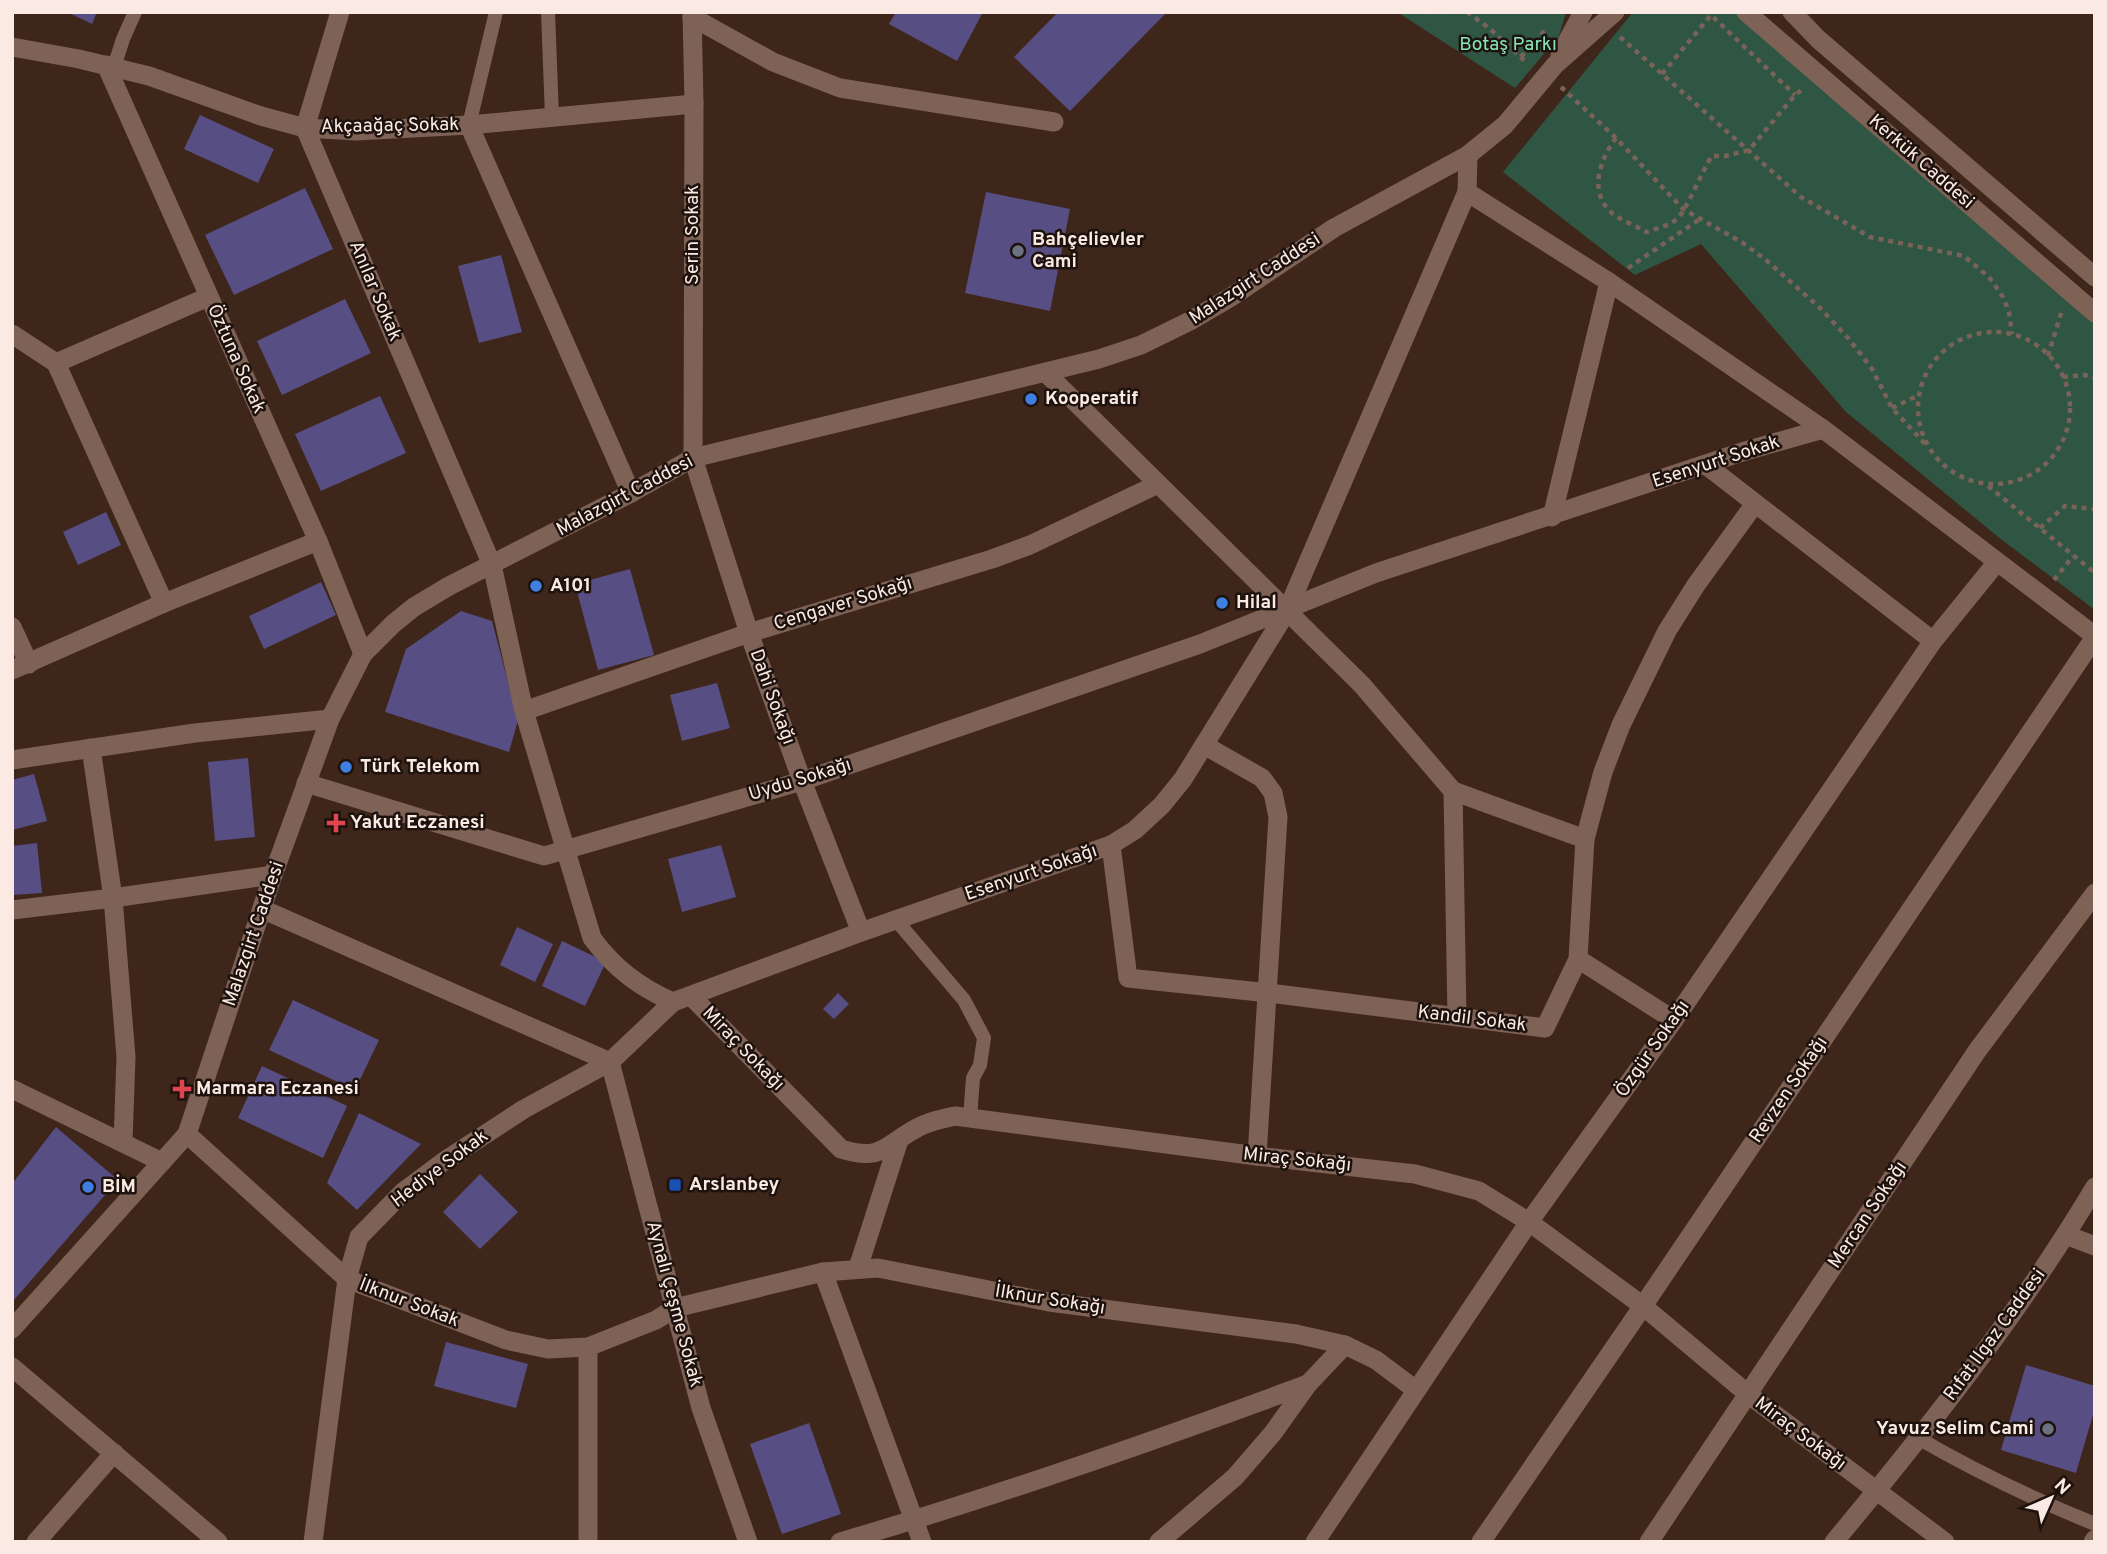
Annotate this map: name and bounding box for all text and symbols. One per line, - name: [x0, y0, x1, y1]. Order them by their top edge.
- park label: Botaş Parkı: [1459, 33, 1557, 57]
- street label: Kerkük Caddesi: [1863, 109, 1979, 215]
- street label: Akçaağaç Sokak: [321, 113, 459, 139]
- street label: Serin Sokak: [681, 185, 705, 285]
- place label: Bahçelievler Cami: [1032, 228, 1144, 274]
- street label: Malazgirt Caddesi: [1185, 228, 1325, 330]
- street label: Anılar Sokak: [343, 237, 407, 345]
- marker: Bahçelievler Cami: [1010, 243, 1026, 259]
- street label: Öztuna Sokak: [201, 300, 272, 417]
- place label: Kooperatif: [1045, 387, 1138, 411]
- marker: Kooperatif: [1023, 391, 1039, 407]
- street label: Esenyurt Sokak: [1649, 430, 1783, 494]
- street label: Malazgirt Caddesi: [552, 450, 698, 542]
- street label: Cengaver Sokağı: [771, 572, 915, 636]
- place label: A101: [550, 574, 591, 598]
- marker: A101: [528, 578, 544, 594]
- place label: Hilal: [1236, 591, 1277, 615]
- marker: Hilal: [1214, 595, 1230, 611]
- street label: Dahi Sokağı: [744, 646, 800, 748]
- street label: Uydu Sokağı: [746, 753, 854, 807]
- place label: Türk Telekom: [360, 755, 480, 779]
- marker: Türk Telekom: [338, 759, 354, 775]
- place label: Yakut Eczanesi: [350, 811, 485, 835]
- marker: Yakut Eczanesi: [328, 815, 344, 831]
- street label: Esenyurt Sokağı: [962, 839, 1100, 907]
- street label: Malazgirt Caddesi: [218, 858, 290, 1010]
- street label: Özgür Sokağı: [1610, 995, 1695, 1102]
- street label: Kandil Sokak: [1416, 1000, 1528, 1038]
- street label: Miraç Sokağı: [697, 1002, 789, 1096]
- street label: Revzen Sokağı: [1744, 1032, 1834, 1148]
- place label: Marmara Eczanesi: [196, 1077, 359, 1101]
- marker: Marmara Eczanesi: [174, 1081, 190, 1097]
- street label: Hediye Sokak: [387, 1125, 493, 1213]
- street label: Miraç Sokağı: [1242, 1142, 1352, 1178]
- street label: Mercan Sokağı: [1823, 1157, 1913, 1273]
- place label: Arslanbey: [689, 1173, 779, 1197]
- place label: BİM: [102, 1174, 136, 1199]
- marker: Arslanbey: [667, 1177, 683, 1193]
- marker: BİM: [80, 1179, 96, 1195]
- street label: Aynalı Çeşme Sokak: [640, 1218, 708, 1390]
- street label: Rıfat Ilgaz Caddesi: [1939, 1264, 2051, 1406]
- street label: İlknur Sokak: [356, 1272, 463, 1333]
- street label: İlknur Sokağı: [993, 1278, 1107, 1321]
- street label: Miraç Sokağı: [1749, 1392, 1851, 1476]
- place label: Yavuz Selim Cami: [1876, 1417, 2034, 1441]
- marker: Yavuz Selim Cami: [2040, 1421, 2056, 1437]
- north arrow: [2016, 1463, 2086, 1533]
- text: N: [2048, 1474, 2075, 1501]

